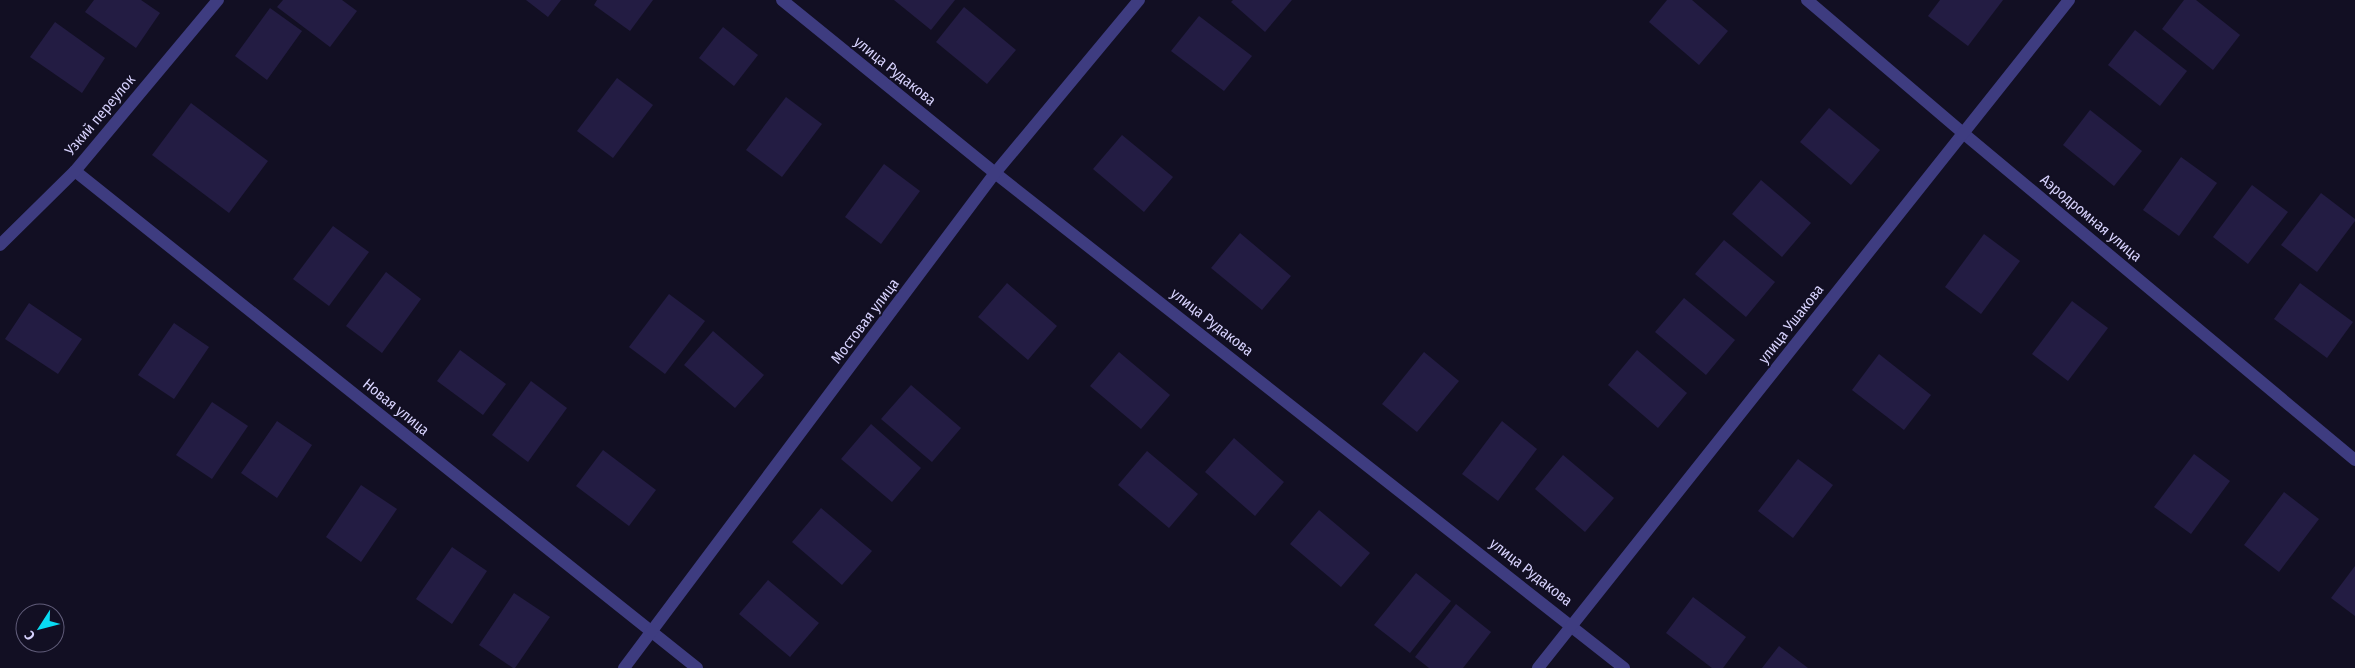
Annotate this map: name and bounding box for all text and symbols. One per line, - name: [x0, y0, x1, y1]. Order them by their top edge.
- street label: улица Рудакова: [851, 33, 939, 109]
- street label: Узкий переулок: [60, 71, 139, 160]
- street label: Аэродромная улица: [2037, 170, 2145, 266]
- street label: Мостовая улица: [827, 275, 903, 367]
- street label: улица Ушакова: [1754, 281, 1828, 367]
- street label: улица Рудакова: [1167, 284, 1257, 360]
- street label: Новая улица: [359, 375, 433, 439]
- street label: улица Рудакова: [1486, 534, 1576, 610]
- north arrow: [15, 603, 65, 653]
- text: С: [20, 627, 39, 643]

